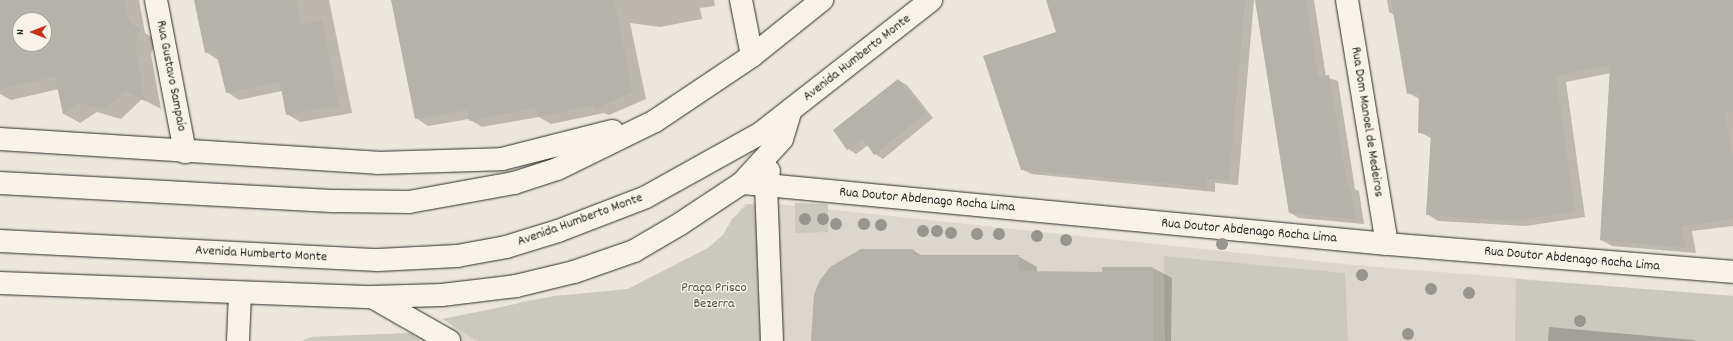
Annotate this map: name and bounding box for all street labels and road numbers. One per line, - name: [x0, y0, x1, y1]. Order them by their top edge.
- street label: Avenida Humberto Monte: [800, 11, 914, 105]
- street label: Rua Gustavo Sampaio: [152, 19, 190, 133]
- street label: Rua Dom Manoel de Medeiros: [1347, 46, 1387, 198]
- street label: Rua Doutor Abdenago Rocha Lima: [838, 184, 1016, 216]
- street label: Avenida Humberto Monte: [515, 190, 645, 250]
- street label: Rua Doutor Abdenago Rocha Lima: [1160, 215, 1338, 247]
- street label: Avenida Humberto Monte: [195, 242, 327, 266]
- street label: Rua Doutor Abdenago Rocha Lima: [1483, 243, 1661, 275]

